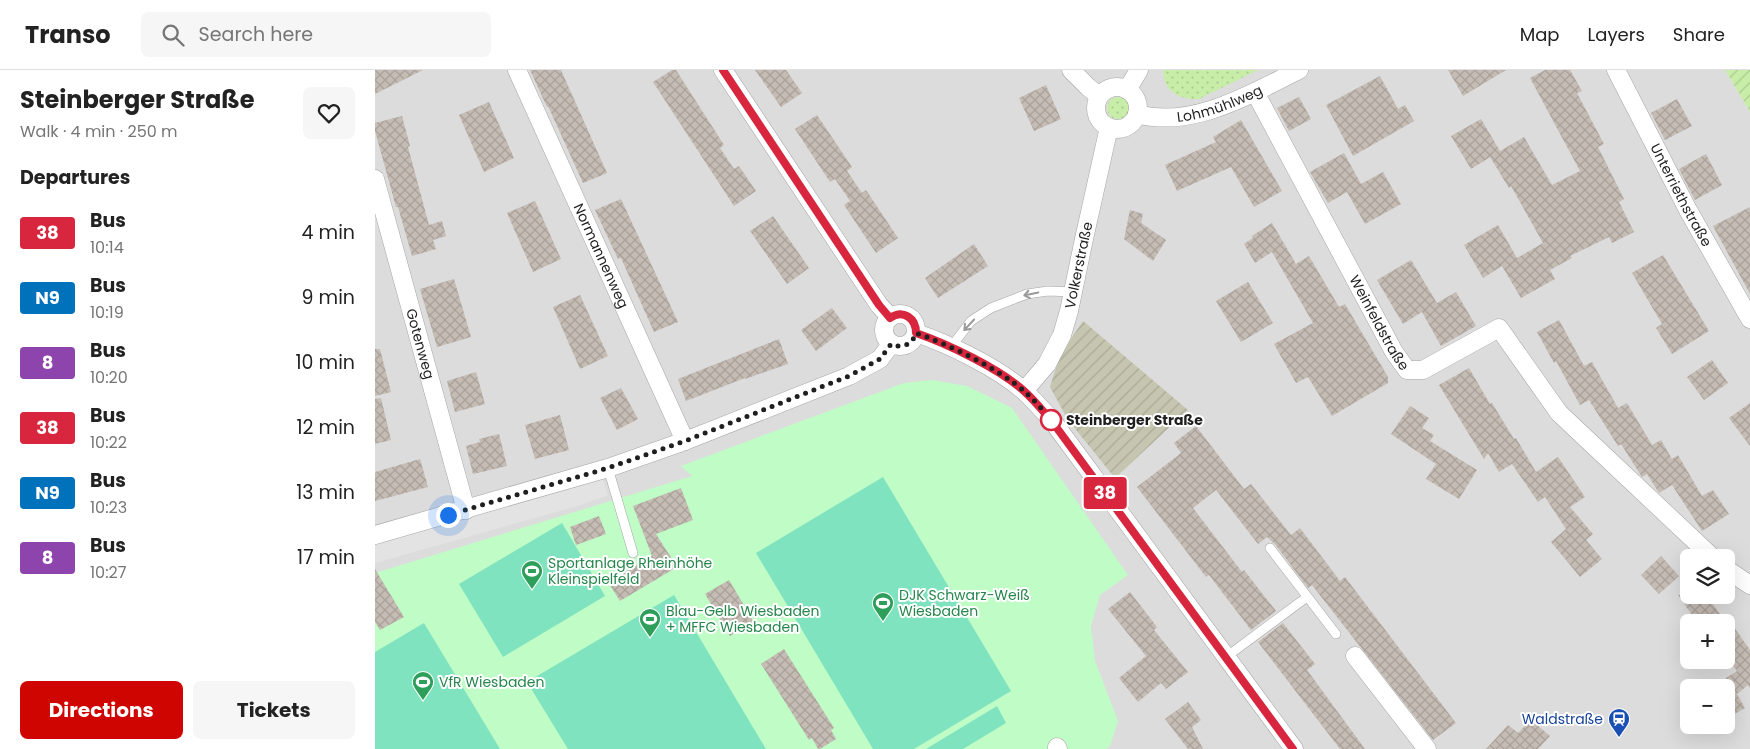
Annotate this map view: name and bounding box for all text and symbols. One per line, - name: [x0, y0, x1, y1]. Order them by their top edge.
- search box: [141, 12, 491, 57]
- text: Transo: [25, 18, 111, 51]
- icon: search: [159, 21, 187, 49]
- text: Search here: [199, 21, 313, 48]
- text: Map: [1520, 22, 1560, 47]
- text: Layers: [1588, 22, 1645, 47]
- text: Share: [1673, 22, 1725, 47]
- street label: Lohmühlweg: [1176, 80, 1266, 127]
- text: Steinberger Straße: [20, 83, 254, 116]
- button: heart: [303, 87, 355, 139]
- text: Walk · 4 min · 250 m: [20, 120, 178, 143]
- street label: Unterriethstraße: [1645, 140, 1717, 251]
- text: Departures: [20, 164, 130, 191]
- street label: Normannenweg: [569, 200, 634, 312]
- text: Bus: [90, 207, 126, 234]
- text: 4 min: [302, 219, 355, 246]
- street label: Volkerstraße: [1060, 219, 1098, 310]
- text: 38: [36, 220, 59, 245]
- text: 10:14: [90, 236, 124, 259]
- street label: Weinfeldstraße: [1345, 271, 1414, 375]
- text: Bus: [90, 272, 126, 299]
- text: 9 min: [302, 284, 355, 311]
- text: N9: [35, 285, 60, 310]
- one-way arrow: [1024, 290, 1040, 300]
- text: 10:19: [90, 301, 124, 324]
- street label: Gotenweg: [401, 306, 440, 381]
- one-way arrow: [963, 319, 975, 332]
- text: Bus: [90, 337, 126, 364]
- text: 10 min: [296, 349, 355, 376]
- text: 8: [42, 350, 53, 375]
- text: 10:20: [90, 366, 128, 389]
- text: Bus: [90, 402, 126, 429]
- marker: Steinberger Straße: [1040, 409, 1062, 431]
- place label: Steinberger Straße: [1066, 410, 1203, 430]
- text: 12 min: [297, 414, 355, 441]
- text: 38: [36, 415, 59, 440]
- text: 10:22: [90, 431, 127, 454]
- text: Bus: [90, 467, 126, 494]
- line badge: 38: [1083, 477, 1127, 509]
- text: 13 min: [296, 479, 355, 506]
- text: N9: [35, 480, 60, 505]
- text: 38: [1094, 480, 1116, 505]
- text: 10:23: [90, 496, 127, 519]
- your location: [436, 503, 461, 528]
- text: Bus: [90, 532, 126, 559]
- text: 17 min: [297, 544, 355, 571]
- text: 8: [42, 545, 53, 570]
- map controls: [1680, 549, 1735, 734]
- button: layers: [1680, 549, 1735, 604]
- place label: Sportanlage Rheinhöhe Kleinspielfeld: [548, 553, 713, 589]
- sports icon: Sportanlage Rheinhöhe Kleinspielfeld: [520, 559, 544, 590]
- text: 10:27: [90, 561, 127, 584]
- place label: DJK Schwarz-Weiß Wiesbaden: [899, 585, 1030, 621]
- sports icon: DJK Schwarz-Weiß Wiesbaden: [871, 591, 895, 622]
- place label: Blau-Gelb Wiesbaden + MFFC Wiesbaden: [666, 601, 820, 637]
- sports icon: Blau-Gelb Wiesbaden + MFFC Wiesbaden: [638, 607, 662, 638]
- button: +: [1680, 614, 1735, 669]
- sports icon: VfR Wiesbaden: [411, 670, 435, 701]
- place label: VfR Wiesbaden: [439, 672, 544, 692]
- button: −: [1680, 679, 1735, 734]
- button: Directions: [20, 681, 183, 739]
- button: Tickets: [193, 681, 355, 739]
- station icon: Waldstraße: [1607, 707, 1631, 738]
- place label: Waldstraße: [1522, 709, 1603, 729]

